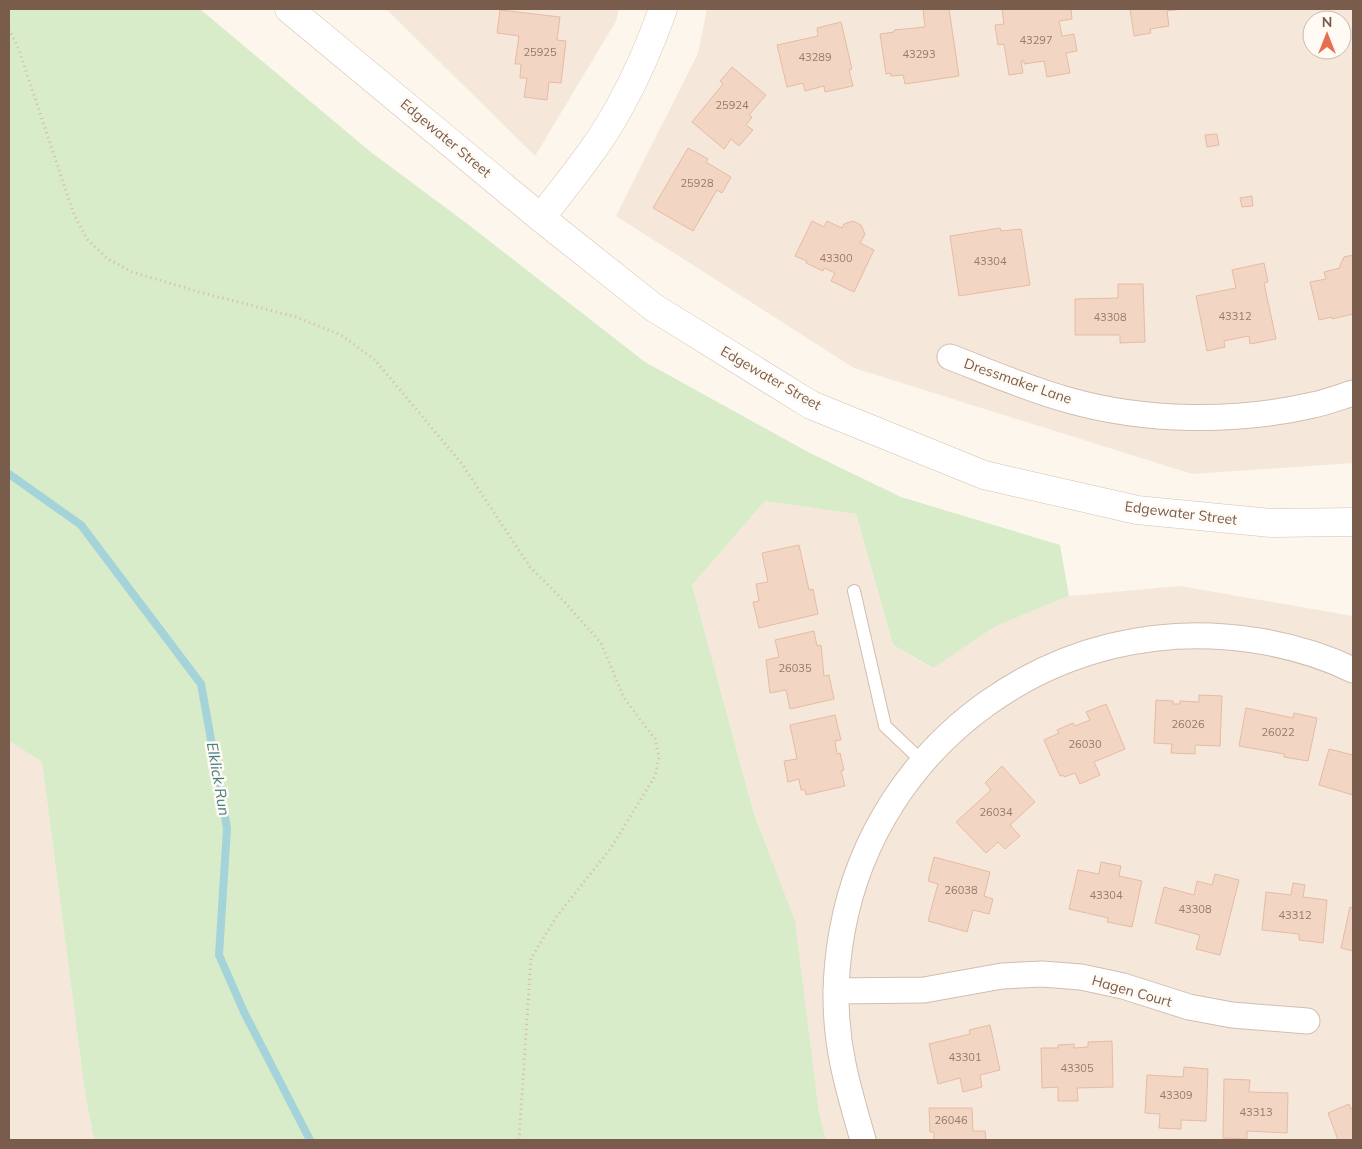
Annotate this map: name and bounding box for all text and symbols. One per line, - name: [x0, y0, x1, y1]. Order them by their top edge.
- north arrow: [1302, 10, 1352, 60]
- text: N: [1322, 13, 1332, 31]
- house number: 43297: [1020, 33, 1053, 47]
- house number: 25925: [524, 45, 557, 59]
- house number: 43293: [903, 47, 936, 61]
- house number: 43289: [799, 50, 832, 64]
- street label: Edgewater Street: [397, 95, 495, 181]
- house number: 25924: [716, 98, 749, 112]
- house number: 25928: [681, 176, 714, 190]
- house number: 43300: [820, 251, 853, 265]
- house number: 43304: [974, 254, 1007, 268]
- house number: 43312: [1219, 309, 1252, 323]
- house number: 43308: [1094, 310, 1127, 324]
- street label: Edgewater Street: [718, 342, 824, 414]
- street label: Dressmaker Lane: [962, 354, 1074, 408]
- street label: Edgewater Street: [1124, 497, 1238, 529]
- house number: 26035: [779, 661, 812, 675]
- house number: 26026: [1172, 717, 1205, 731]
- house number: 26022: [1262, 725, 1295, 739]
- house number: 26030: [1069, 737, 1102, 751]
- water label: Elklick Run: [203, 741, 234, 817]
- house number: 26034: [980, 805, 1013, 819]
- house number: 26038: [945, 883, 978, 897]
- house number: 43304: [1090, 888, 1123, 902]
- house number: 43308: [1179, 902, 1212, 916]
- house number: 43312: [1279, 908, 1312, 922]
- street label: Hagen Court: [1090, 971, 1174, 1011]
- house number: 43301: [949, 1050, 982, 1064]
- house number: 43305: [1061, 1061, 1094, 1075]
- house number: 43309: [1160, 1088, 1193, 1102]
- house number: 43313: [1240, 1105, 1273, 1119]
- house number: 26046: [935, 1113, 968, 1127]

